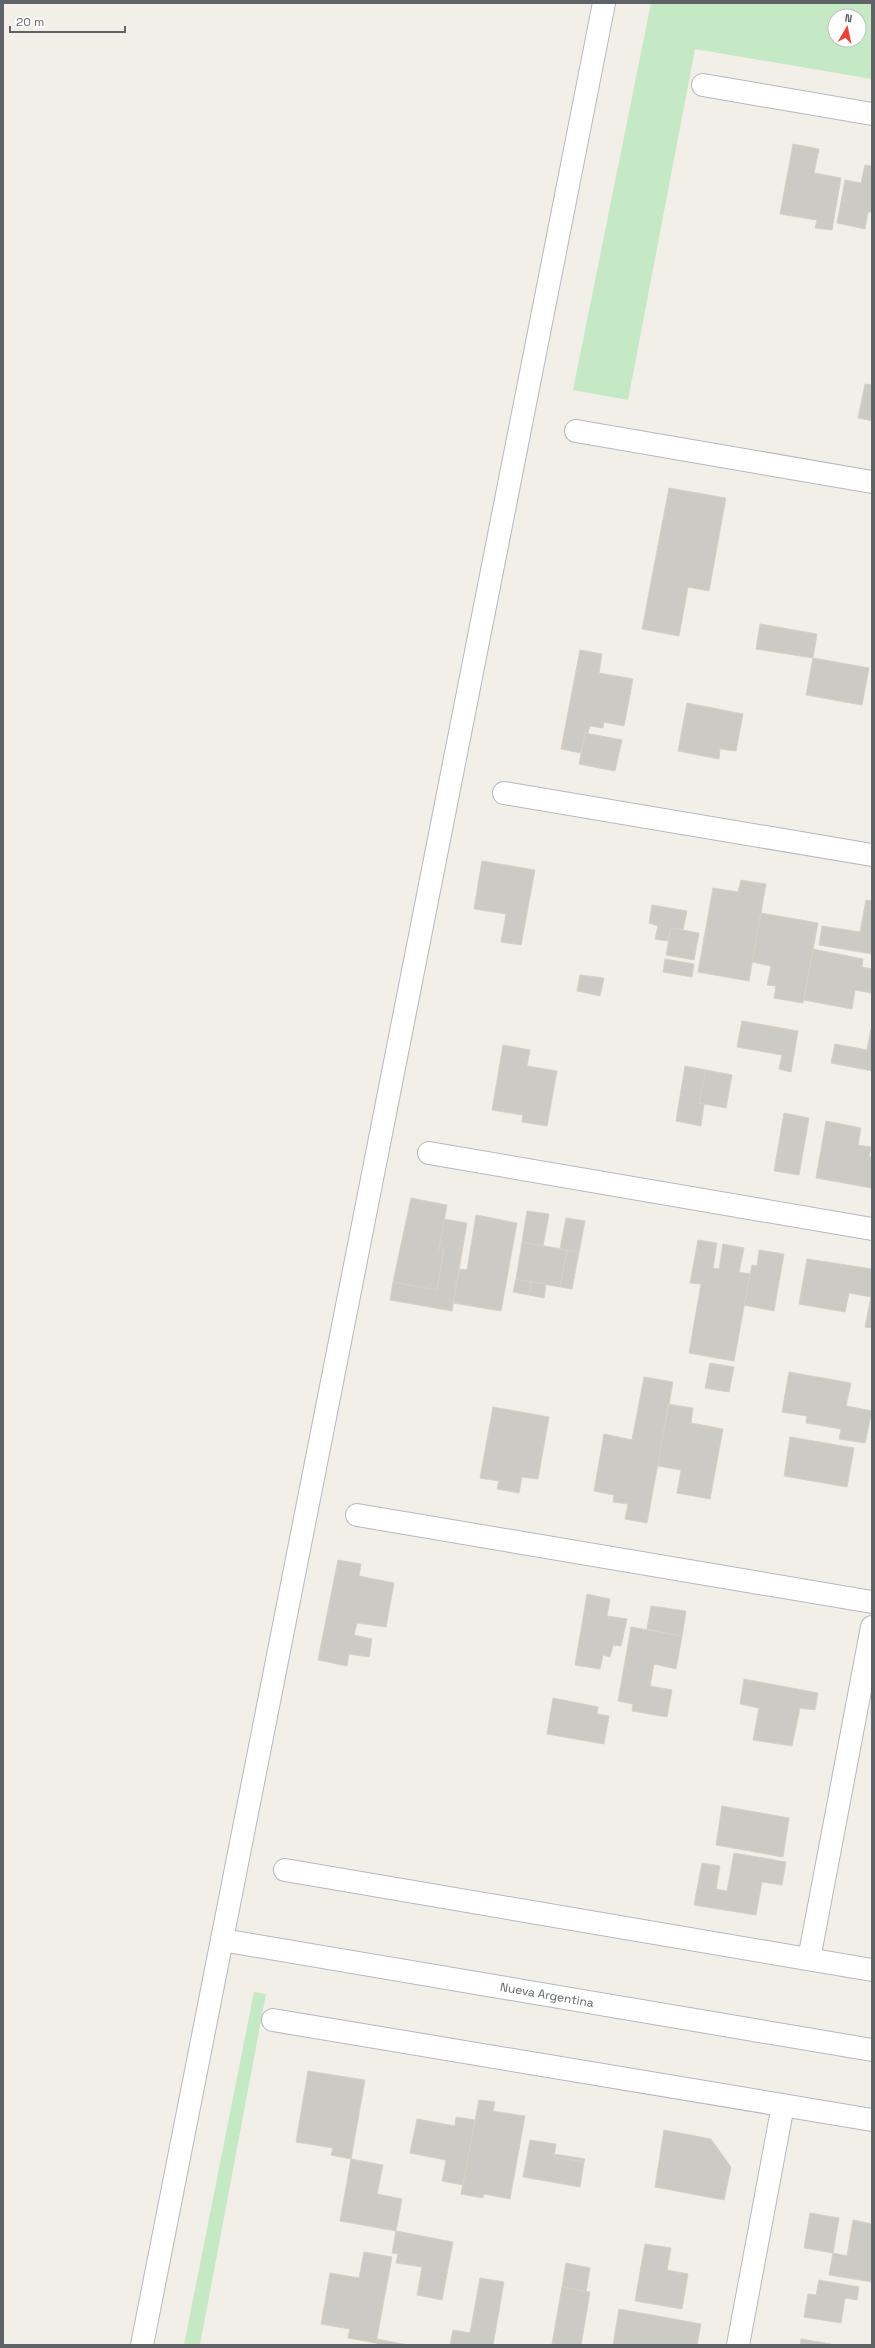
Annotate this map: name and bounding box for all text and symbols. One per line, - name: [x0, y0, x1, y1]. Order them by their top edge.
- scale bar: [10, 8, 125, 34]
- north arrow: [827, 8, 867, 48]
- text: N: [844, 11, 853, 26]
- text: 20 m: [16, 14, 44, 30]
- street label: Nueva Argentina: [499, 1979, 595, 2011]

